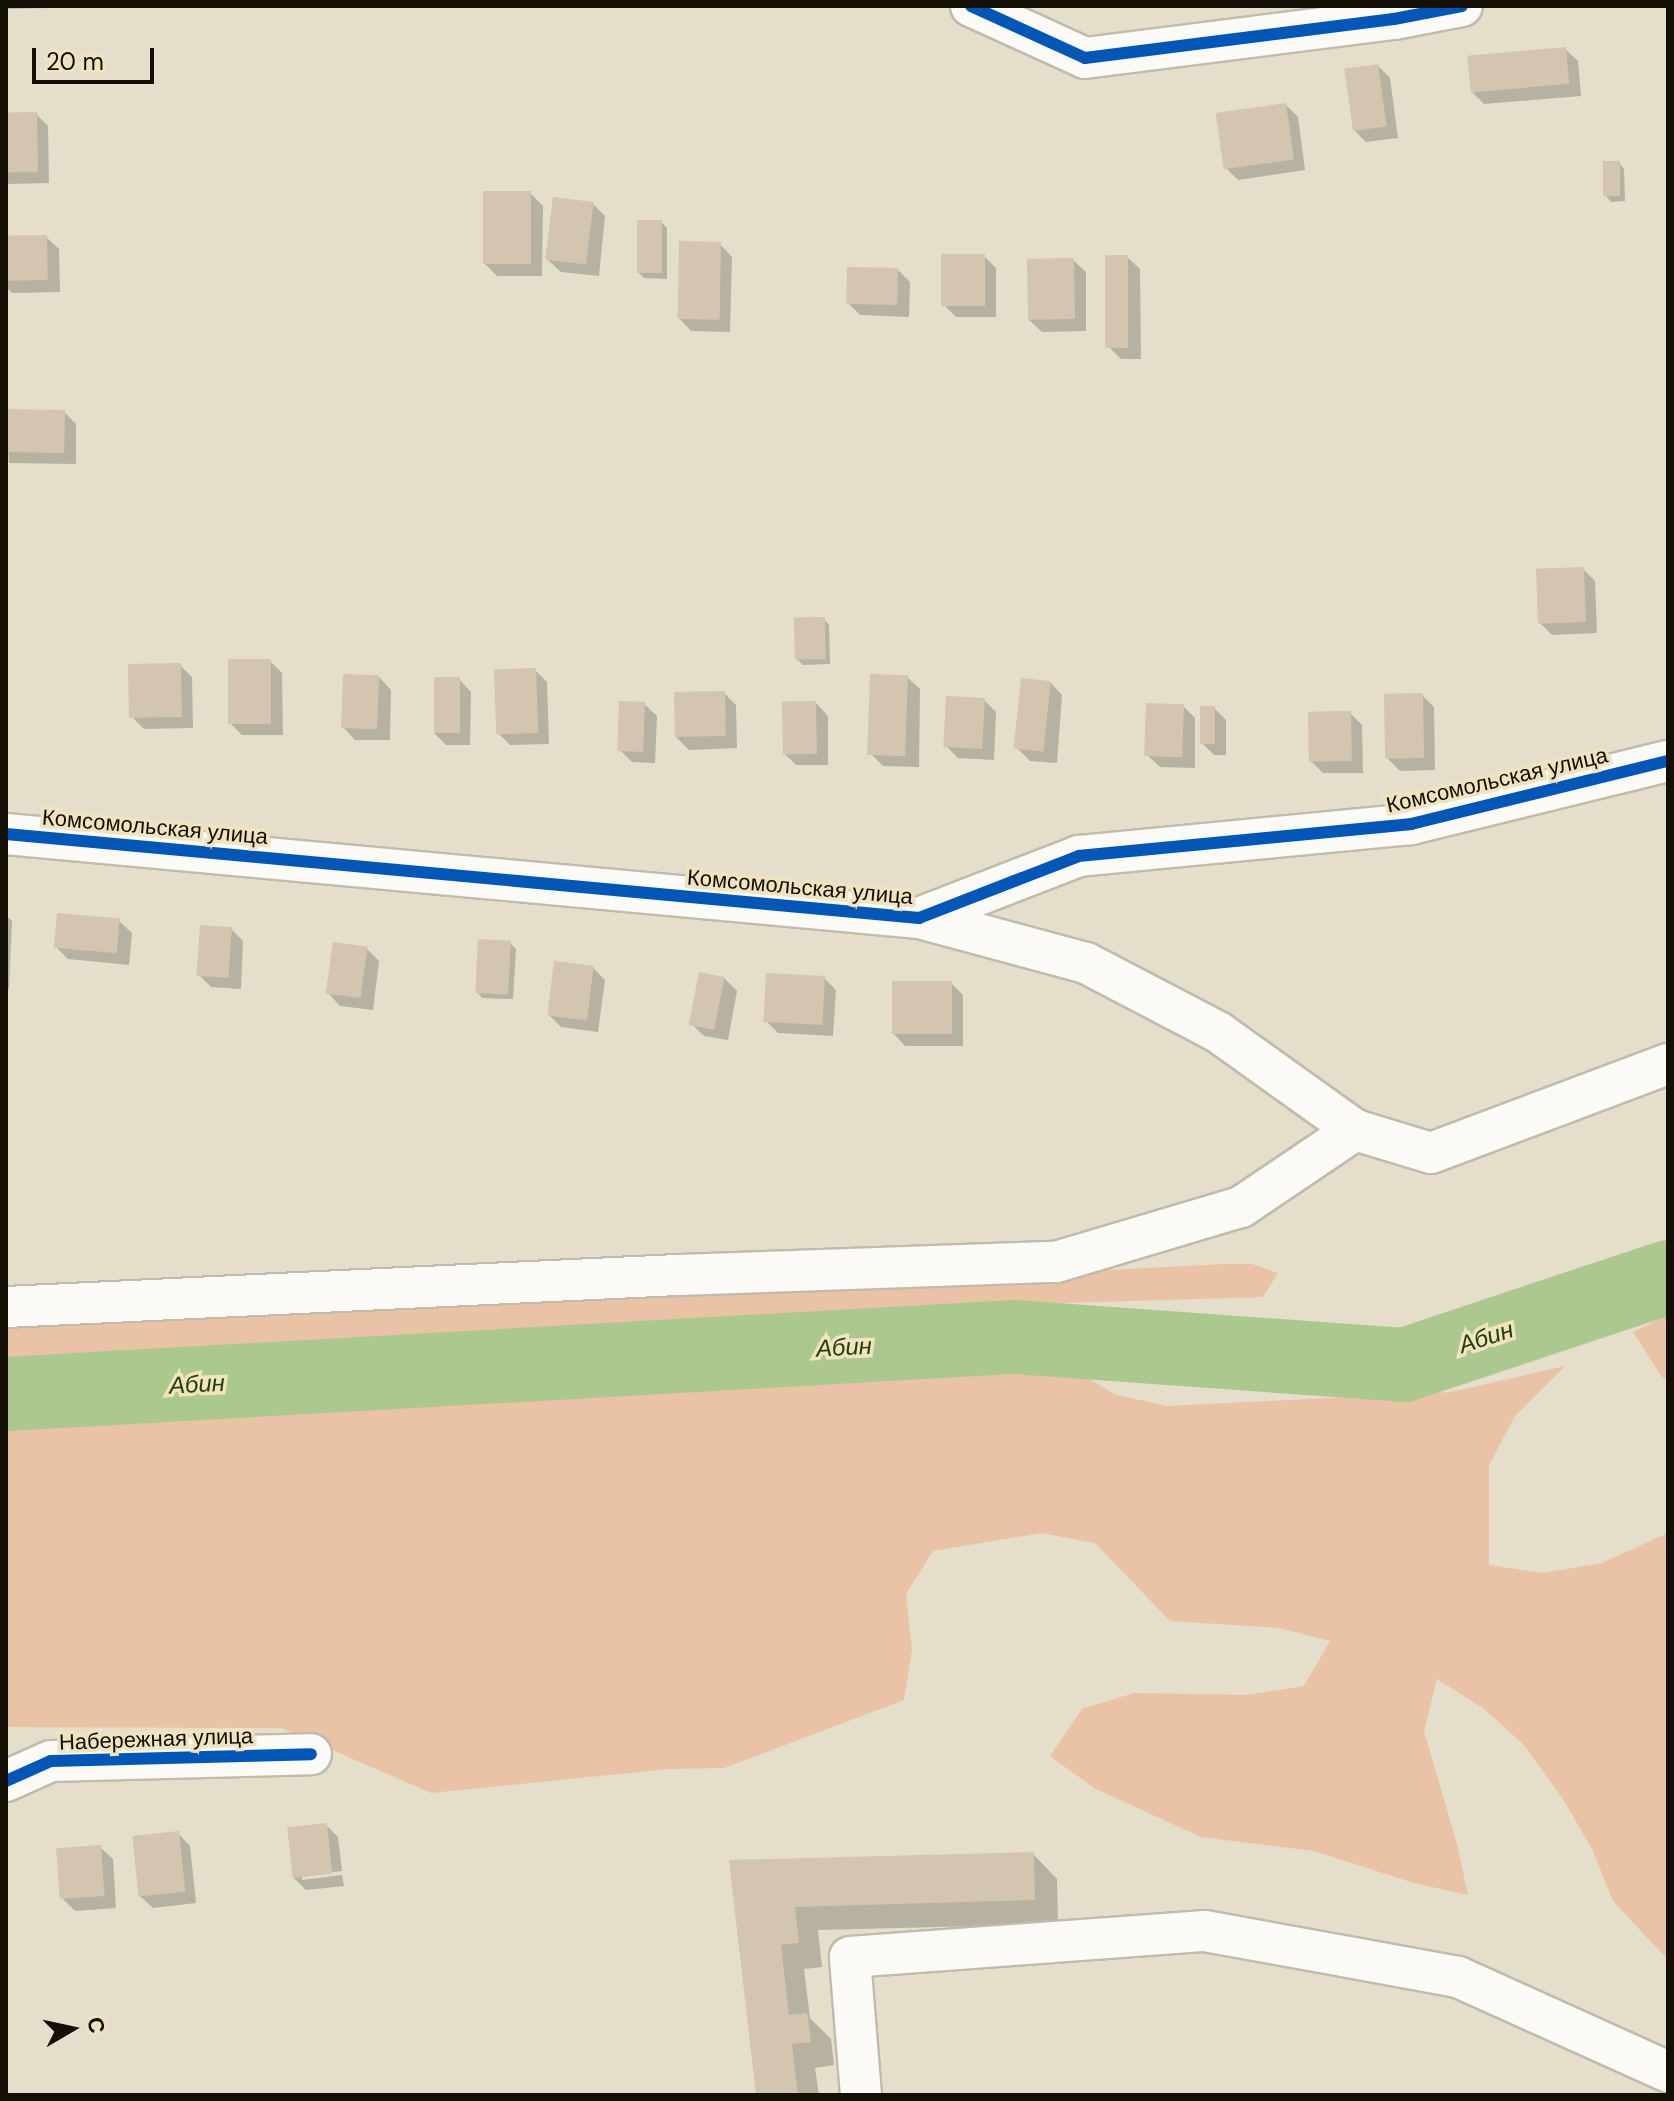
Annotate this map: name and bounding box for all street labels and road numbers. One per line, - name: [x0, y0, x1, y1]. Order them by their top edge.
- street label: Комсомольская улица: [1384, 742, 1610, 818]
- street label: Комсомольская улица: [41, 804, 269, 850]
- street label: Комсомольская улица: [686, 864, 914, 910]
- street label: Набережная улица: [58, 1722, 254, 1756]

